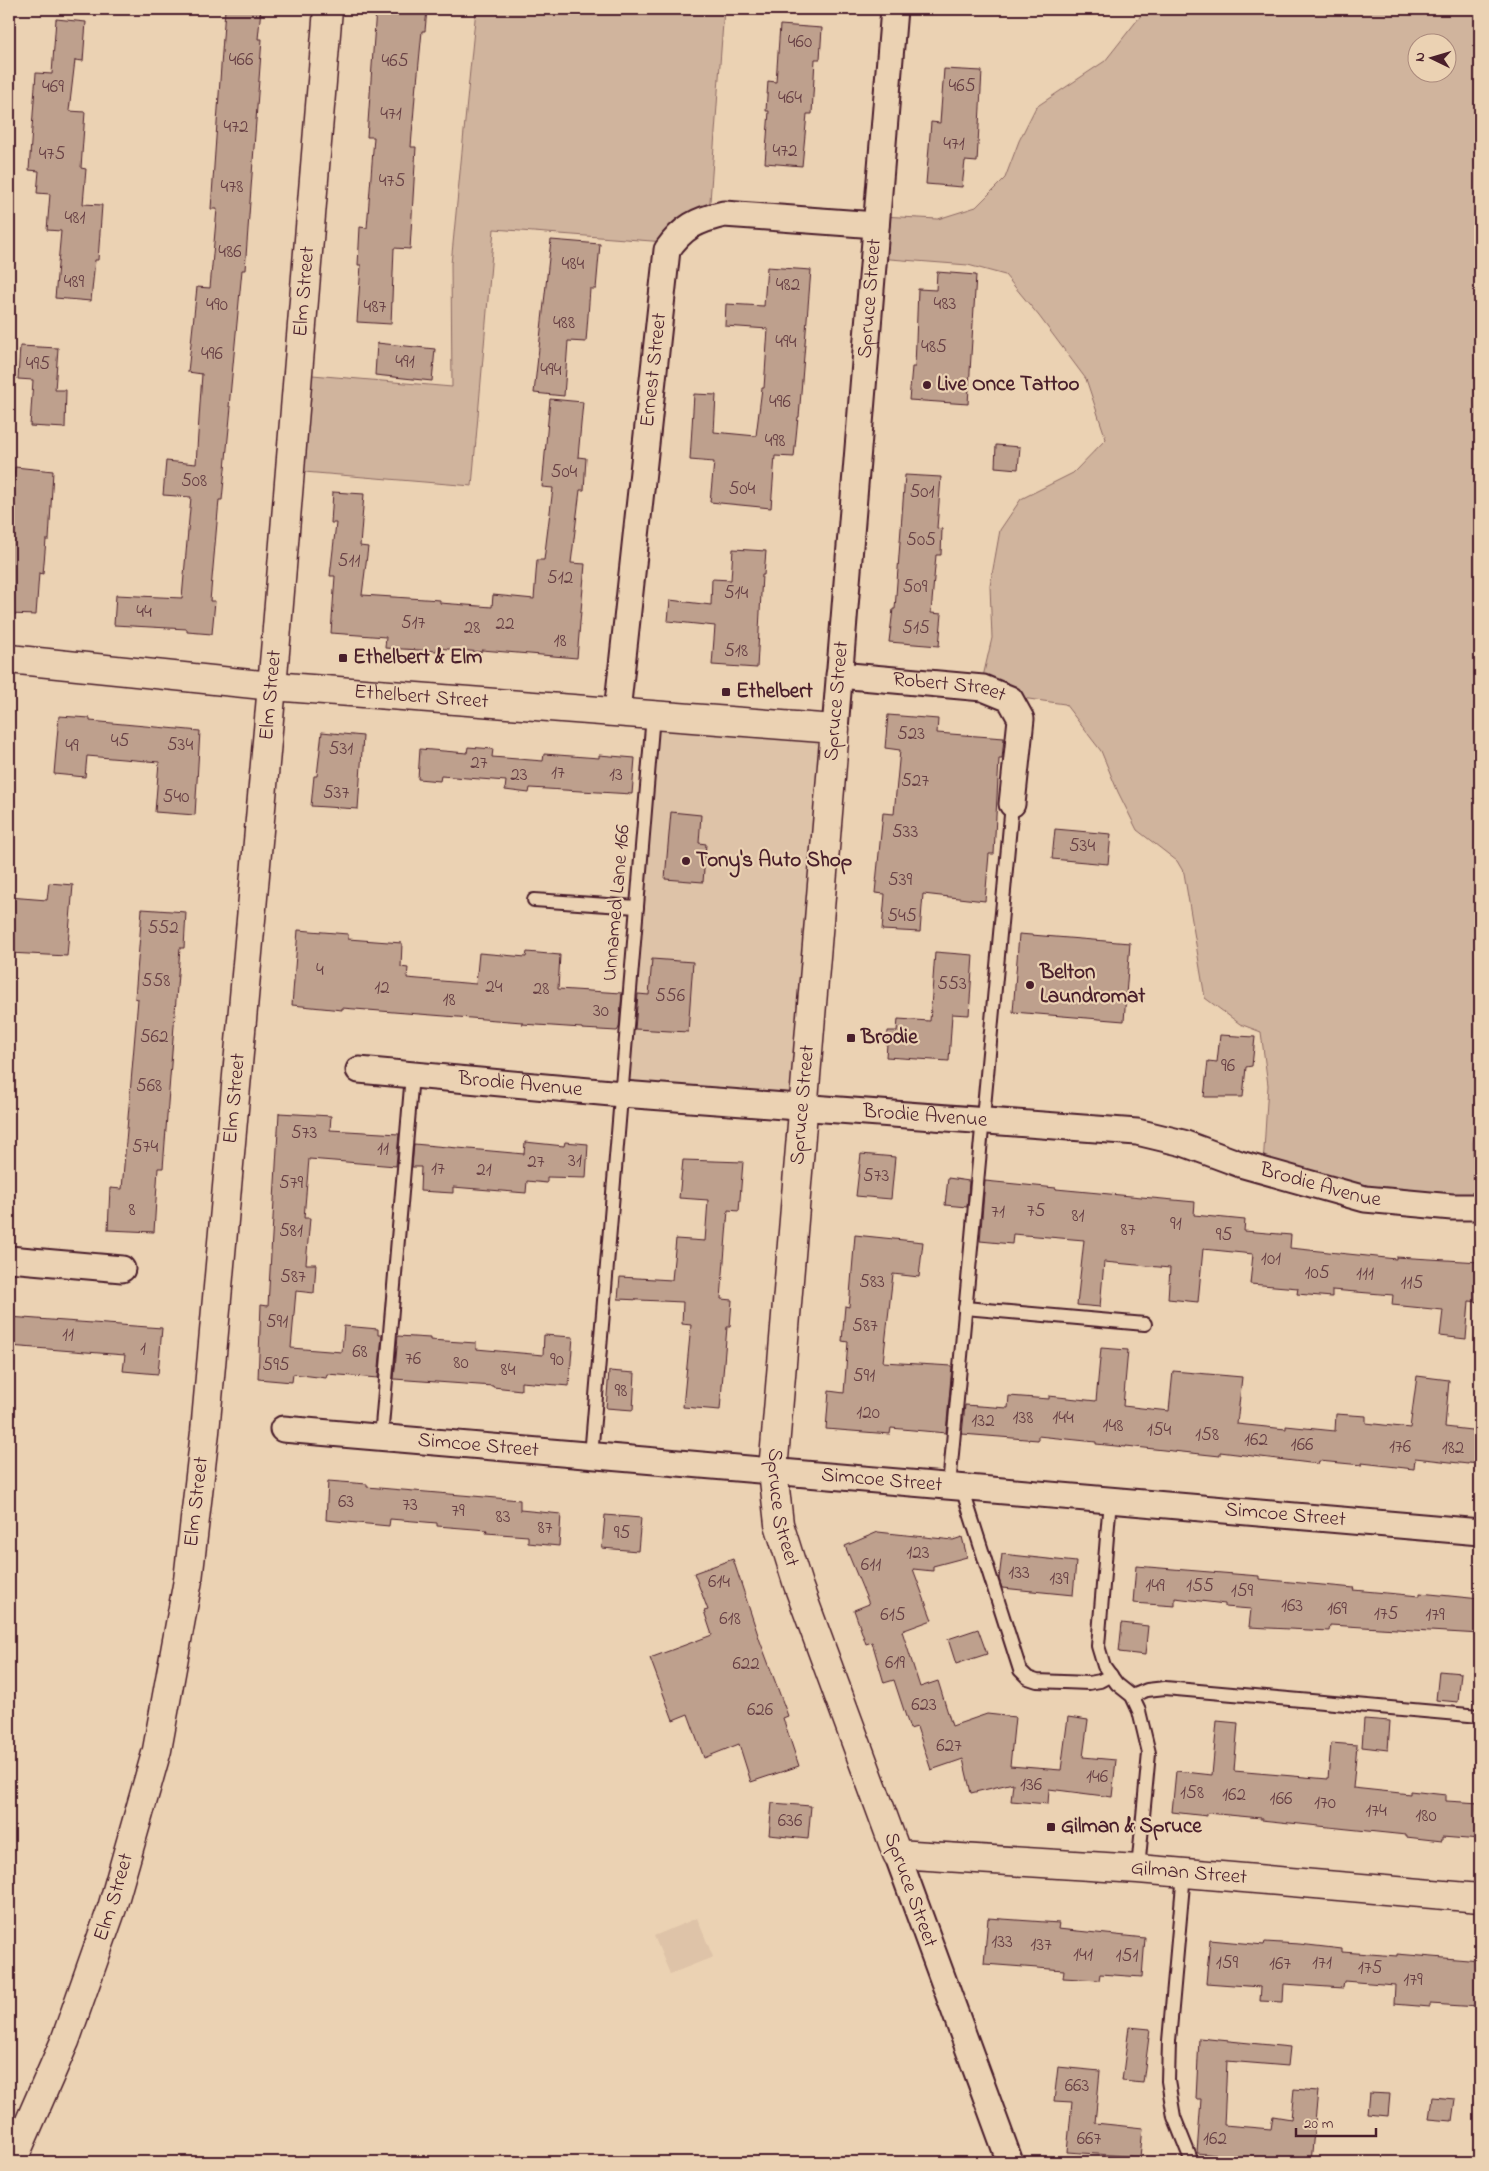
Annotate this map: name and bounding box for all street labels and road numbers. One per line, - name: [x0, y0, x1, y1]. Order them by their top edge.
- street label: Spruce Street: [850, 237, 890, 360]
- street label: Elm Street: [286, 245, 323, 338]
- street label: Ernest Street: [633, 311, 675, 429]
- street label: Spruce Street: [817, 640, 857, 762]
- street label: Elm Street: [252, 649, 290, 742]
- street label: Robert Street: [891, 665, 1010, 711]
- street label: Ethelbert Street: [353, 677, 490, 717]
- street label: Unnamed Lane 166: [595, 823, 639, 983]
- street label: Spruce Street: [783, 1044, 823, 1166]
- street label: Elm Street: [216, 1052, 254, 1145]
- street label: Brodie Avenue: [456, 1064, 584, 1105]
- street label: Brodie Avenue: [861, 1097, 989, 1136]
- street label: Brodie Avenue: [1255, 1155, 1383, 1215]
- street label: Simcoe Street: [416, 1426, 540, 1466]
- street label: Spruce Street: [758, 1447, 806, 1571]
- street label: Elm Street: [177, 1455, 217, 1549]
- street label: Simcoe Street: [820, 1460, 944, 1501]
- street label: Simcoe Street: [1224, 1495, 1347, 1535]
- street label: Spruce Street: [875, 1828, 945, 1952]
- street label: Elm Street: [86, 1850, 142, 1946]
- street label: Gilman Street: [1130, 1854, 1248, 1893]

